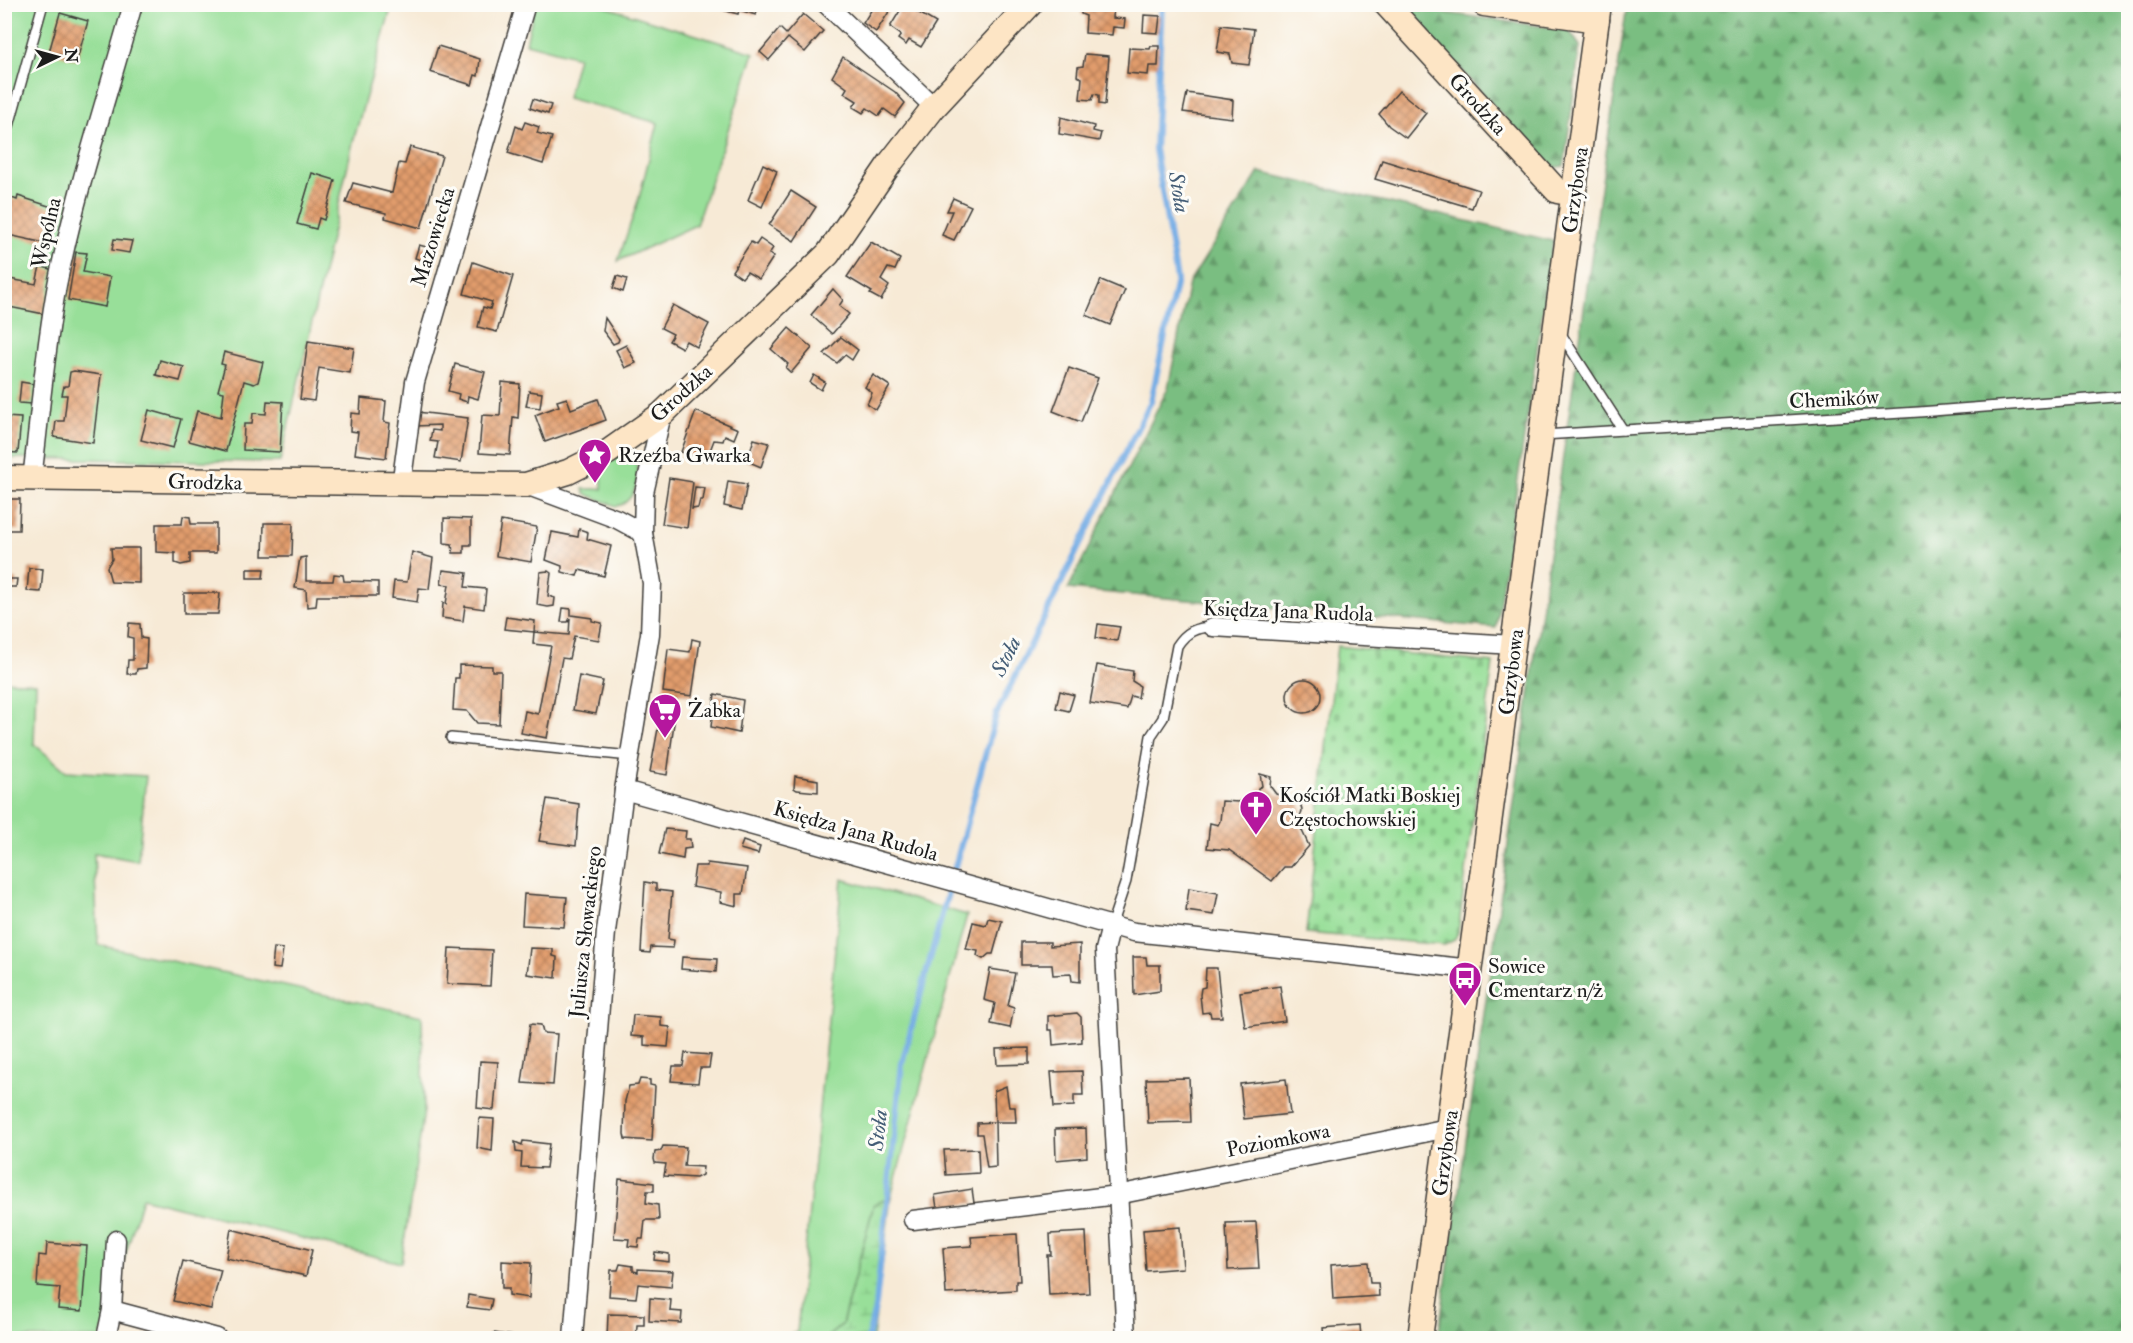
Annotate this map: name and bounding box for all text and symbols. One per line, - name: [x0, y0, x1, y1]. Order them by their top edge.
- north arrow: [27, 27, 87, 87]
- text: N: [60, 47, 82, 64]
- street label: Grodzka: [1443, 68, 1513, 141]
- street label: Grzybowa: [1556, 145, 1595, 235]
- water label: Stoła: [1161, 168, 1196, 215]
- street label: Mazowiecka: [405, 184, 462, 290]
- street label: Wspólna: [25, 194, 68, 272]
- street label: Grodzka: [645, 358, 718, 428]
- street label: Chemików: [1789, 384, 1881, 415]
- place icon: Rzeźba Gwarka: [577, 437, 613, 484]
- place label: Rzeźba Gwarka: [618, 442, 751, 469]
- street label: Grodzka: [168, 468, 243, 497]
- street label: Księdza Jana Rudola: [1202, 595, 1374, 628]
- street label: Grzybowa: [1493, 627, 1530, 717]
- water label: Stoła: [984, 632, 1028, 682]
- supermarket icon: Żabka: [647, 692, 683, 739]
- place label: Żabka: [688, 697, 741, 724]
- place label: Kościół Matki Boskiej Częstochowskiej: [1279, 782, 1460, 833]
- church icon: Kościół Matki Boskiej Częstochowskiej: [1238, 789, 1274, 836]
- street label: Księdza Jana Rudola: [770, 795, 942, 868]
- street label: Juliusza Słowackiego: [563, 845, 608, 1020]
- place label: Sowice Cmentarz n/ż: [1488, 953, 1603, 1004]
- bus stop icon: Sowice Cmentarz n/ż: [1447, 960, 1483, 1007]
- water label: Stoła: [862, 1108, 894, 1153]
- street label: Grzybowa: [1426, 1108, 1465, 1198]
- street label: Poziomkowa: [1224, 1117, 1333, 1164]

